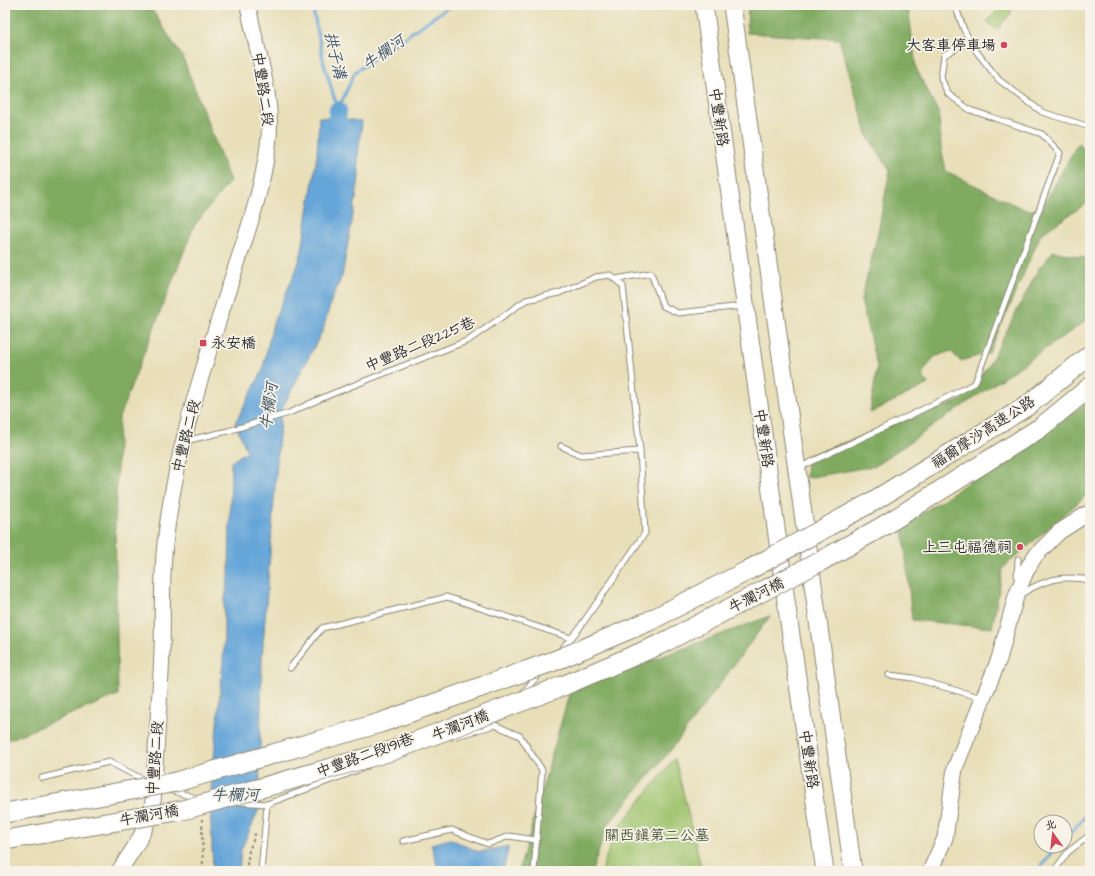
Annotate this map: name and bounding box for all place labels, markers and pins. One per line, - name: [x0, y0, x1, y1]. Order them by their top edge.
- place label: 大客車停車場: [906, 35, 996, 56]
- marker: 大客車停車場: [999, 40, 1009, 50]
- place label: 永安橋: [211, 333, 256, 354]
- marker: 永安橋: [198, 338, 208, 348]
- place label: 上三屯福德祠: [922, 537, 1012, 558]
- marker: 上三屯福德祠: [1015, 542, 1025, 552]

